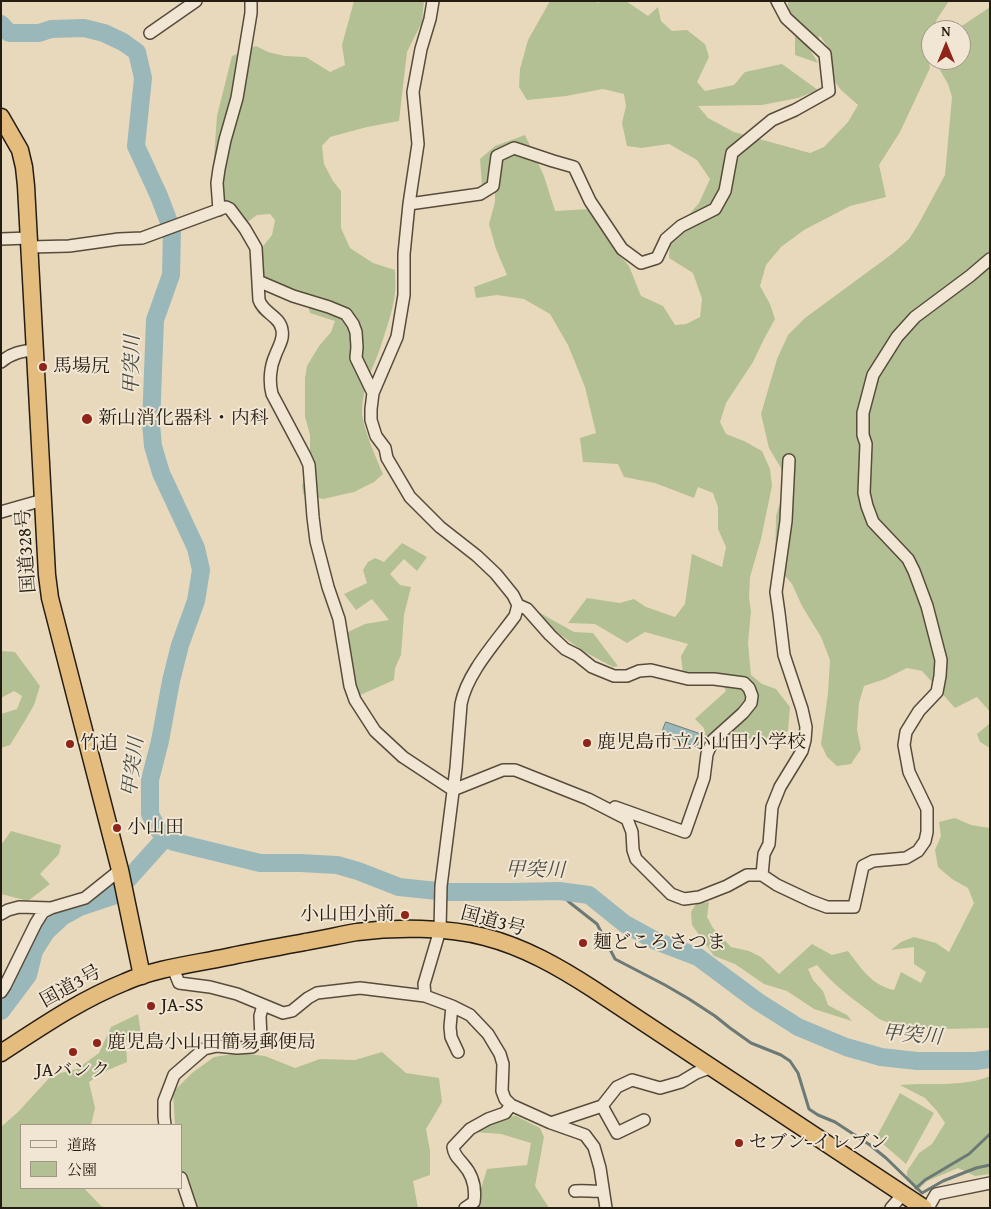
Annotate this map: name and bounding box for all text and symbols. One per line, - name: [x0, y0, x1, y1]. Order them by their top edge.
- north arrow: [921, 20, 971, 70]
- text: N: [941, 21, 951, 41]
- water label: 甲突川: [120, 335, 146, 395]
- place label: 馬場尻: [53, 356, 110, 378]
- marker: 馬場尻: [37, 361, 49, 373]
- place label: 新山消化器科・内科: [98, 408, 269, 430]
- marker: 新山消化器科・内科: [80, 412, 94, 426]
- street label: 国道328号: [13, 508, 41, 594]
- place label: 鹿児島市立小山田小学校: [597, 732, 806, 754]
- place label: 竹迫: [80, 733, 118, 755]
- water label: 甲突川: [118, 736, 150, 798]
- marker: 鹿児島市立小山田小学校: [581, 737, 593, 749]
- marker: 竹迫: [64, 738, 76, 750]
- place label: 小山田: [127, 817, 184, 839]
- marker: 小山田: [111, 822, 123, 834]
- water label: 甲突川: [505, 858, 565, 884]
- street label: 国道3号: [458, 902, 528, 942]
- place label: 小山田小前: [300, 904, 395, 926]
- marker: 小山田小前: [399, 909, 411, 921]
- place label: 麺どころさつま: [593, 932, 726, 954]
- marker: 麺どころさつま: [577, 937, 589, 949]
- street label: 国道3号: [37, 961, 105, 1013]
- place label: JA-SS: [161, 995, 204, 1017]
- marker: JA-SS: [145, 1000, 157, 1012]
- water label: 甲突川: [881, 1021, 943, 1051]
- place label: 鹿児島小山田簡易郵便局: [107, 1032, 316, 1054]
- marker: 鹿児島小山田簡易郵便局: [91, 1037, 103, 1049]
- marker: JAバンク: [67, 1046, 79, 1058]
- place label: JAバンク: [36, 1060, 110, 1082]
- legend: [20, 1124, 182, 1189]
- place label: セブン-イレブン: [749, 1132, 889, 1154]
- text: 道路: [67, 1134, 97, 1155]
- marker: セブン-イレブン: [733, 1137, 745, 1149]
- text: 公園: [67, 1159, 97, 1180]

